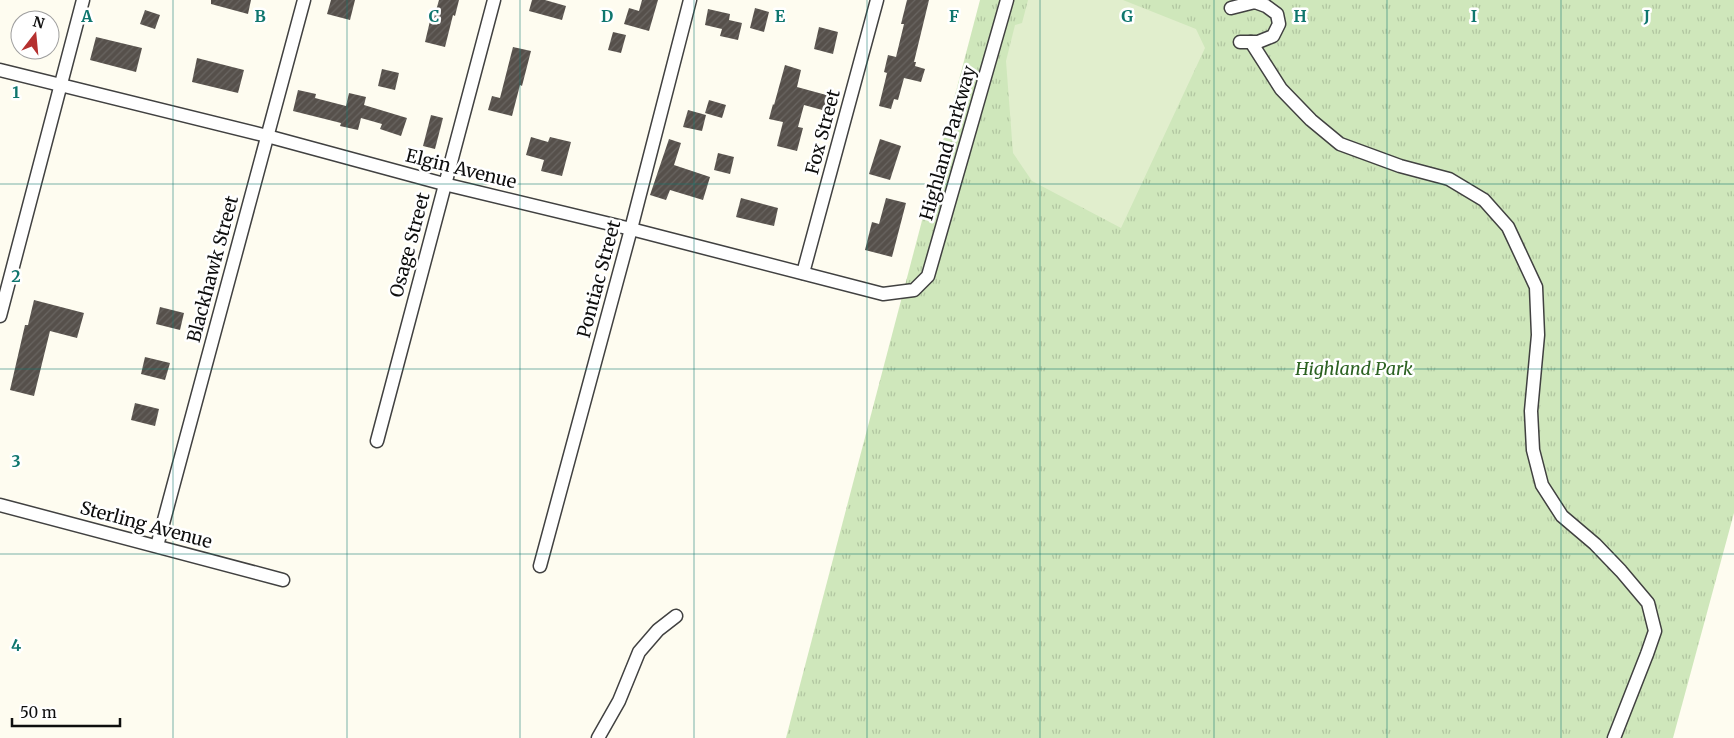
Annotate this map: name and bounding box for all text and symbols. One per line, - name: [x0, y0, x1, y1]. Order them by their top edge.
- text: A: [80, 6, 93, 26]
- text: B: [254, 6, 266, 26]
- text: C: [429, 6, 439, 26]
- text: D: [601, 6, 613, 26]
- text: E: [775, 6, 786, 26]
- text: F: [949, 6, 959, 26]
- text: G: [1121, 6, 1133, 26]
- text: H: [1293, 6, 1307, 26]
- text: I: [1471, 6, 1477, 26]
- text: J: [1643, 6, 1650, 26]
- north arrow: [10, 10, 60, 60]
- text: N: [31, 12, 46, 33]
- street label: Highland Parkway: [914, 62, 981, 223]
- text: 1: [12, 82, 20, 102]
- street label: Fox Street: [800, 87, 845, 177]
- street label: Elgin Avenue: [403, 144, 519, 193]
- street label: Osage Street: [384, 190, 435, 300]
- street label: Blackhawk Street: [182, 193, 243, 345]
- street label: Pontiac Street: [572, 217, 625, 340]
- text: 2: [11, 266, 21, 286]
- park label: Highland Park: [1294, 357, 1413, 380]
- text: 3: [11, 451, 21, 471]
- street label: Sterling Avenue: [78, 496, 215, 553]
- text: 4: [11, 635, 21, 655]
- scale bar: [12, 696, 120, 728]
- text: 50 m: [20, 703, 57, 722]

